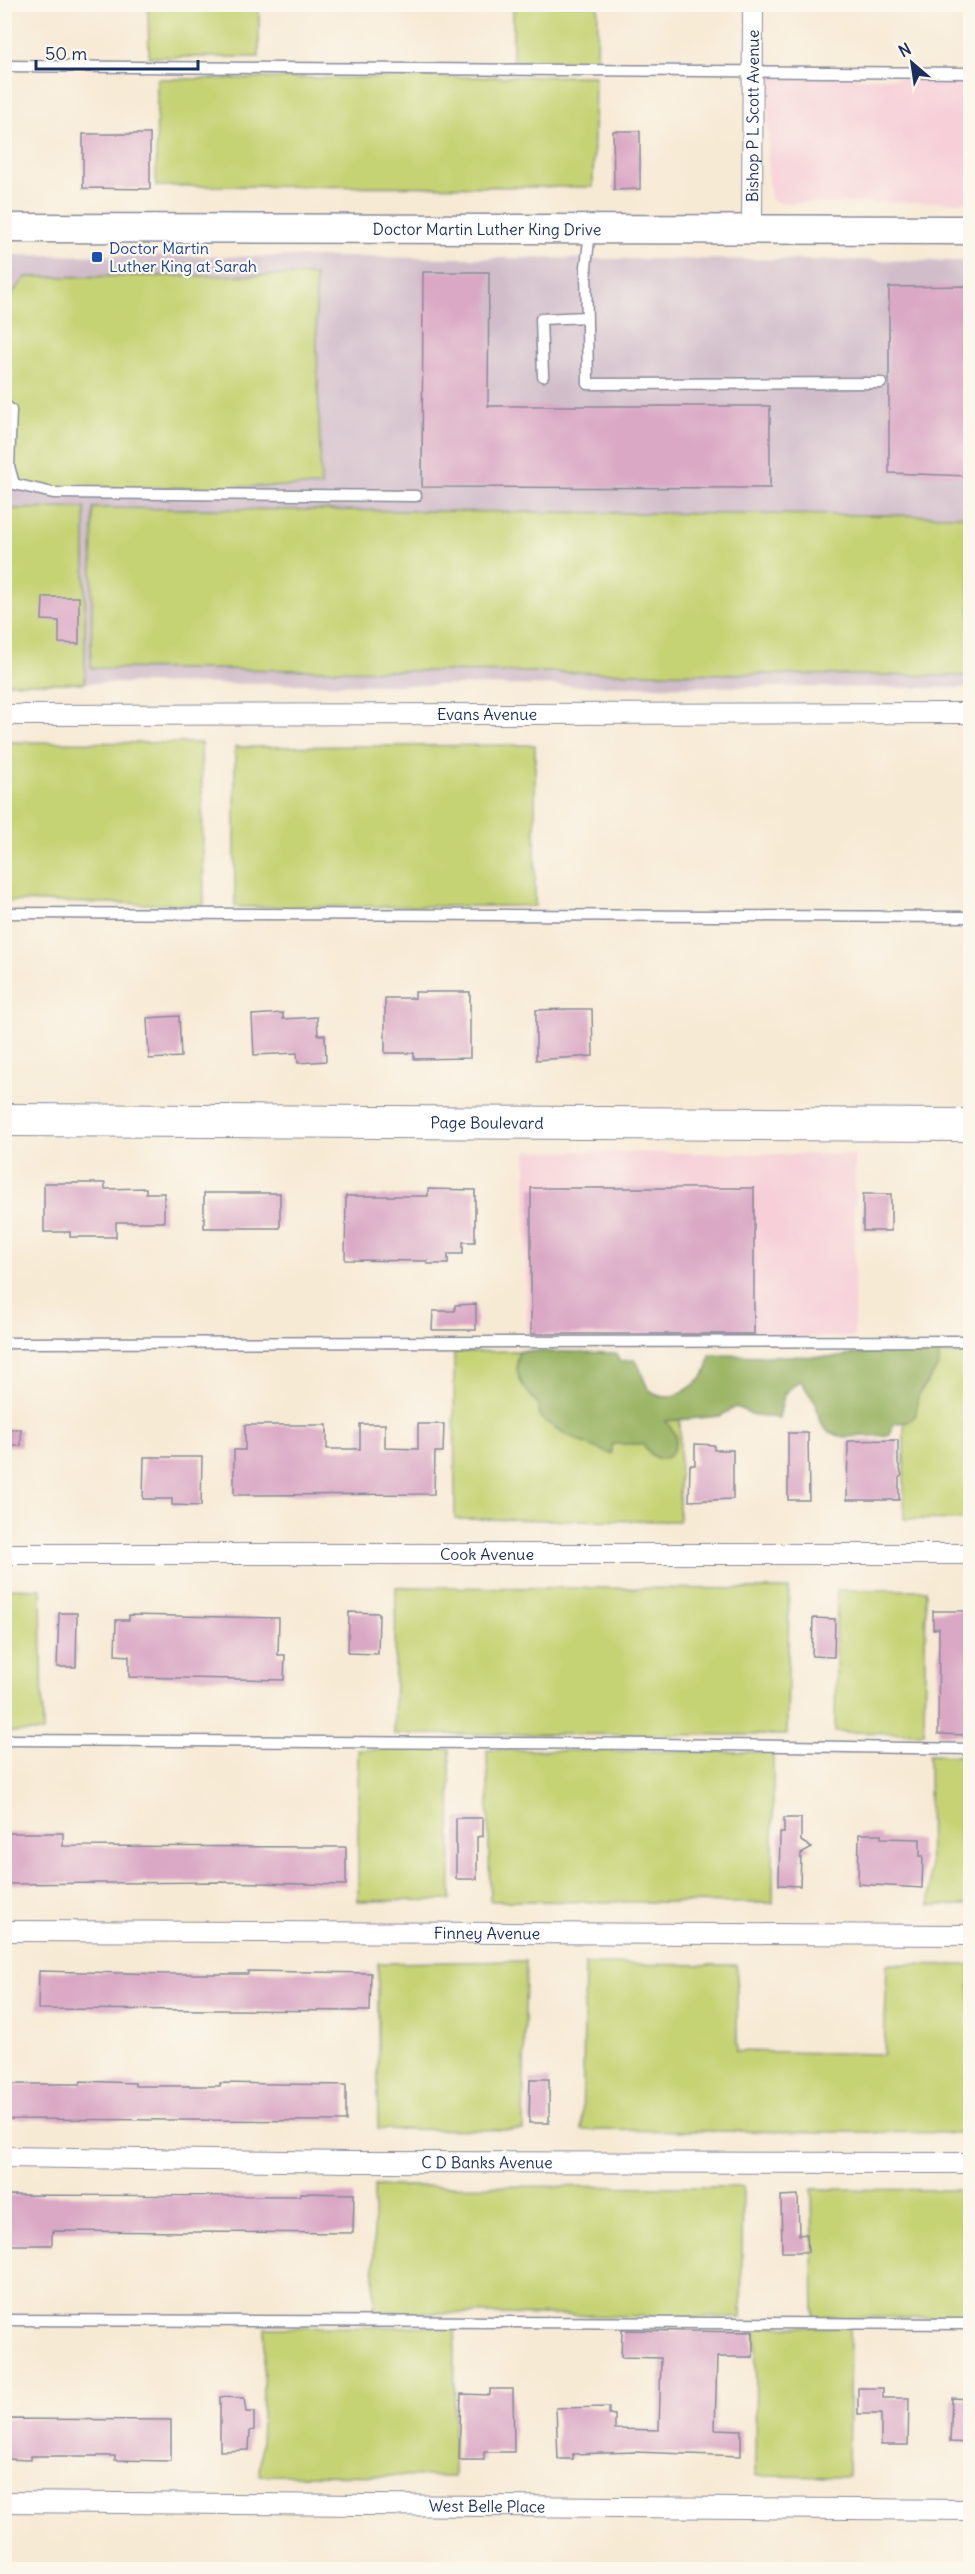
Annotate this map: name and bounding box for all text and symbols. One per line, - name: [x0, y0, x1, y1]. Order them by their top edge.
- street label: Bishop P L Scott Avenue: [742, 30, 763, 202]
- scale bar: [36, 33, 198, 71]
- north arrow: [882, 33, 942, 93]
- text: N: [895, 38, 914, 61]
- text: 50 m: [45, 42, 87, 65]
- street label: Doctor Martin Luther King Drive: [373, 219, 601, 239]
- place label: Doctor Martin Luther King at Sarah: [109, 238, 257, 276]
- marker: Doctor Martin Luther King at Sarah: [90, 250, 104, 264]
- street label: Evans Avenue: [437, 704, 537, 724]
- street label: Page Boulevard: [430, 1112, 544, 1133]
- street label: Cook Avenue: [440, 1544, 534, 1564]
- street label: Finney Avenue: [434, 1923, 540, 1943]
- street label: C D Banks Avenue: [421, 2152, 553, 2172]
- street label: West Belle Place: [429, 2496, 545, 2516]

